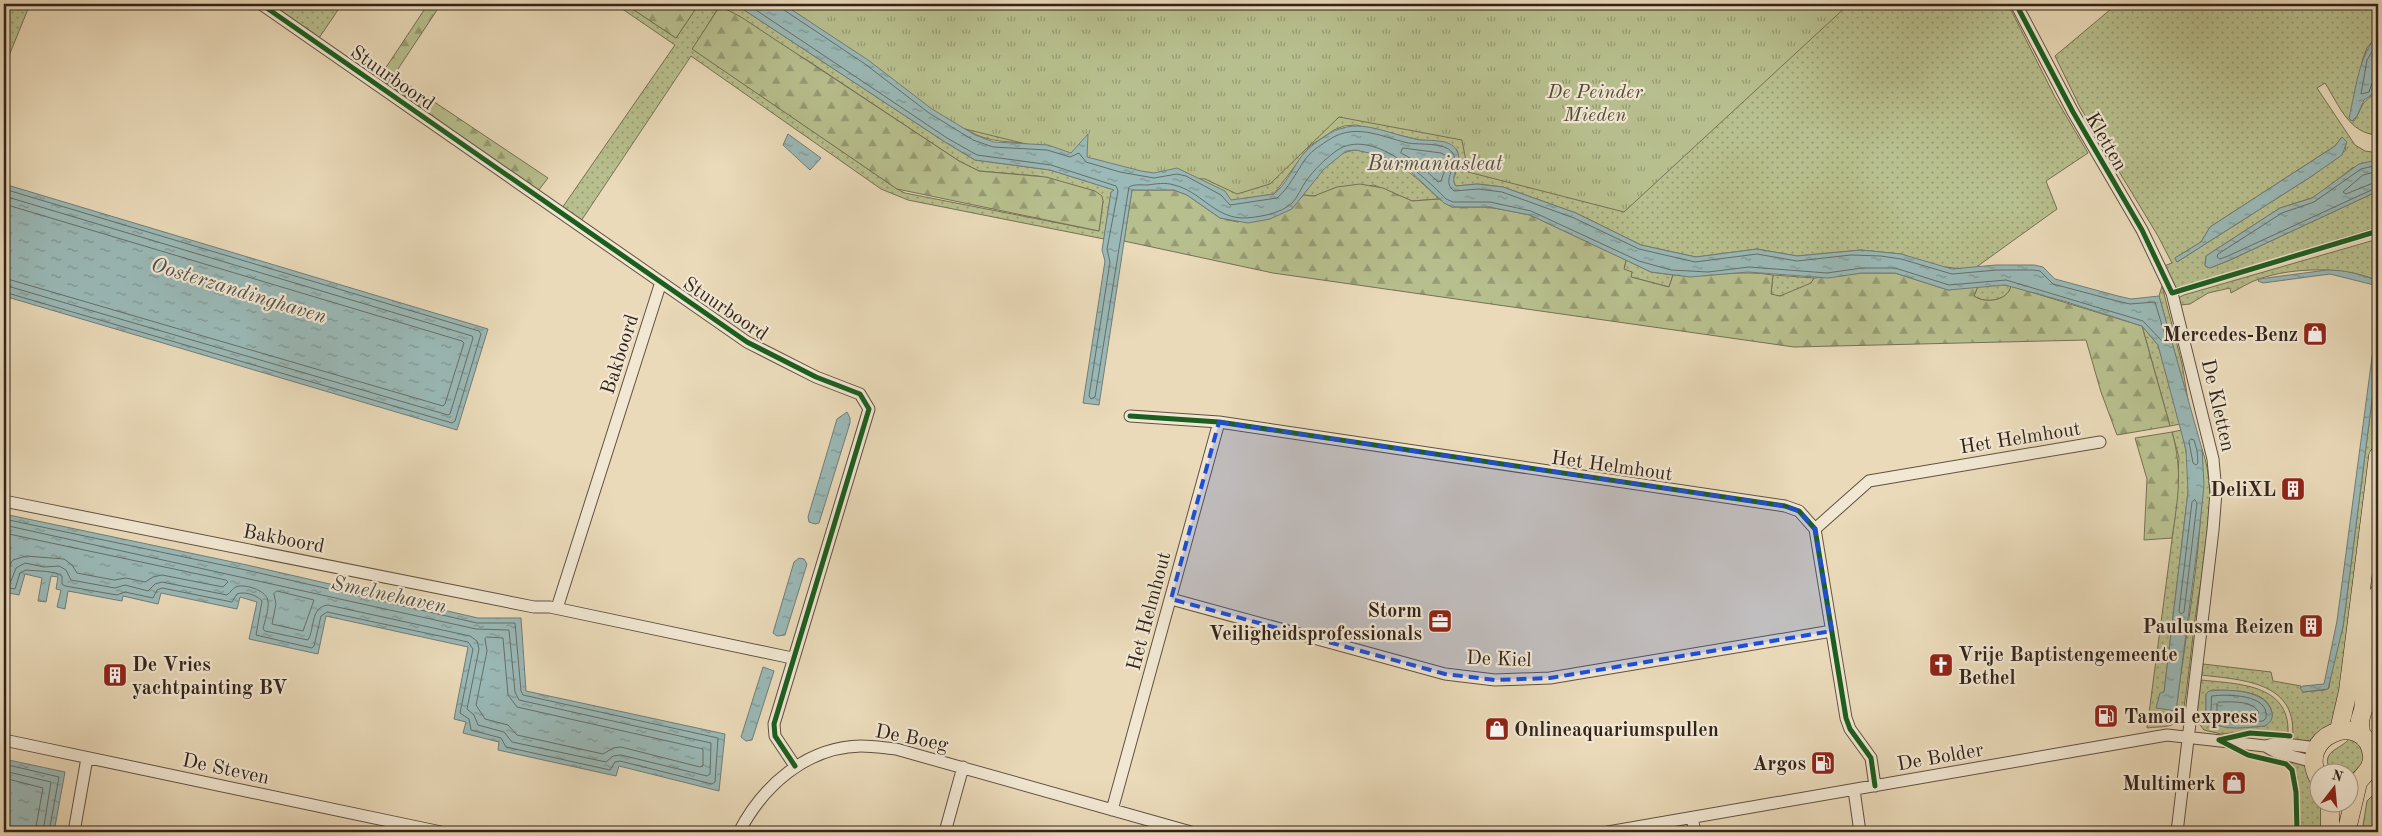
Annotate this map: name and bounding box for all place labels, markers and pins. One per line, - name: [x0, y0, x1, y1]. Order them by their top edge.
- shop icon: Mercedes-Benz: [2302, 321, 2328, 347]
- place label: Mercedes-Benz: [2163, 326, 2298, 346]
- building icon: DeliXL: [2280, 476, 2306, 502]
- place label: DeliXL: [2210, 481, 2276, 501]
- place label: Storm Veiligheidsprofessionals: [1209, 602, 1422, 645]
- office icon: Storm Veiligheidsprofessionals: [1427, 608, 1453, 634]
- building icon: Paulusma Reizen: [2298, 613, 2324, 639]
- place label: Paulusma Reizen: [2142, 618, 2294, 638]
- place label: Vrije Baptistengemeente Bethel: [1958, 646, 2178, 689]
- church icon: Vrije Baptistengemeente Bethel: [1928, 652, 1954, 678]
- place label: De Vries yachtpainting BV: [132, 656, 287, 699]
- building icon: De Vries yachtpainting BV: [102, 662, 128, 688]
- fuel station icon: Tamoil express: [2093, 703, 2119, 729]
- place label: Tamoil express: [2124, 708, 2257, 728]
- shop icon: Onlineaquariumspullen: [1484, 716, 1510, 742]
- place label: Onlineaquariumspullen: [1514, 721, 1719, 741]
- fuel station icon: Argos: [1810, 750, 1836, 776]
- place label: Argos: [1752, 755, 1806, 775]
- shop icon: Multimerk: [2221, 770, 2247, 796]
- place label: Multimerk: [2123, 775, 2216, 795]

